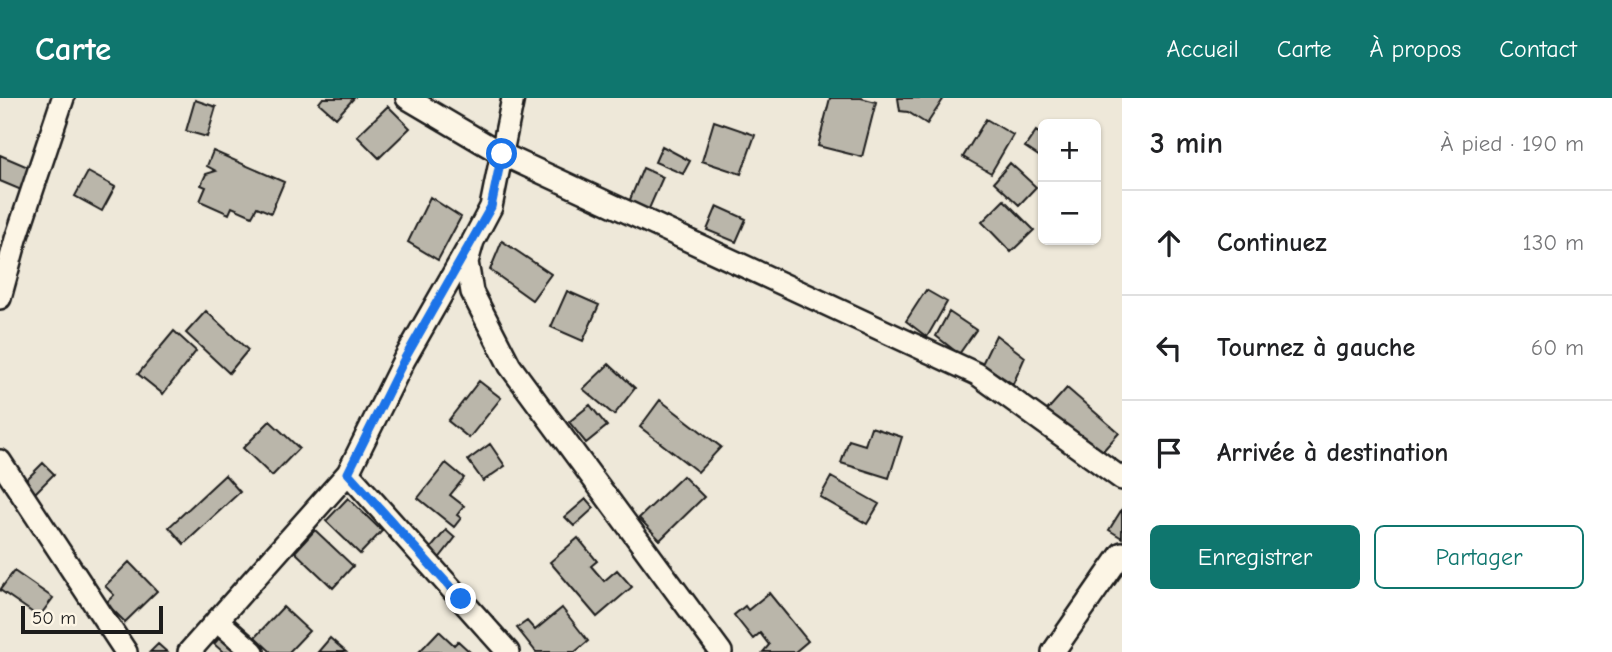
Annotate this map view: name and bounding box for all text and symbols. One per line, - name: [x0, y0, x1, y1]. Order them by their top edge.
- text: Carte: [35, 30, 111, 68]
- text: Accueil: [1167, 35, 1239, 63]
- text: Carte: [1277, 35, 1332, 63]
- text: À propos: [1370, 35, 1461, 63]
- text: Contact: [1499, 35, 1577, 63]
- map controls: [1038, 119, 1101, 245]
- button: +: [1038, 119, 1101, 182]
- text: 3 min: [1150, 126, 1223, 161]
- text: À pied · 190 m: [1440, 130, 1584, 157]
- route start: [486, 138, 517, 169]
- button: −: [1038, 182, 1101, 245]
- icon: ahead: [1150, 224, 1188, 262]
- text: Continuez: [1217, 228, 1327, 258]
- text: 130 m: [1523, 229, 1584, 256]
- icon: left: [1150, 329, 1188, 367]
- text: Tournez à gauche: [1217, 333, 1415, 363]
- text: 60 m: [1531, 334, 1584, 361]
- icon: arrive: [1150, 434, 1188, 472]
- text: Arrivée à destination: [1217, 438, 1448, 468]
- button: Enregistrer: [1150, 525, 1360, 589]
- button: Partager: [1374, 525, 1584, 589]
- route end: [445, 583, 476, 614]
- scale bar: [21, 603, 163, 635]
- text: 50 m: [32, 607, 76, 629]

